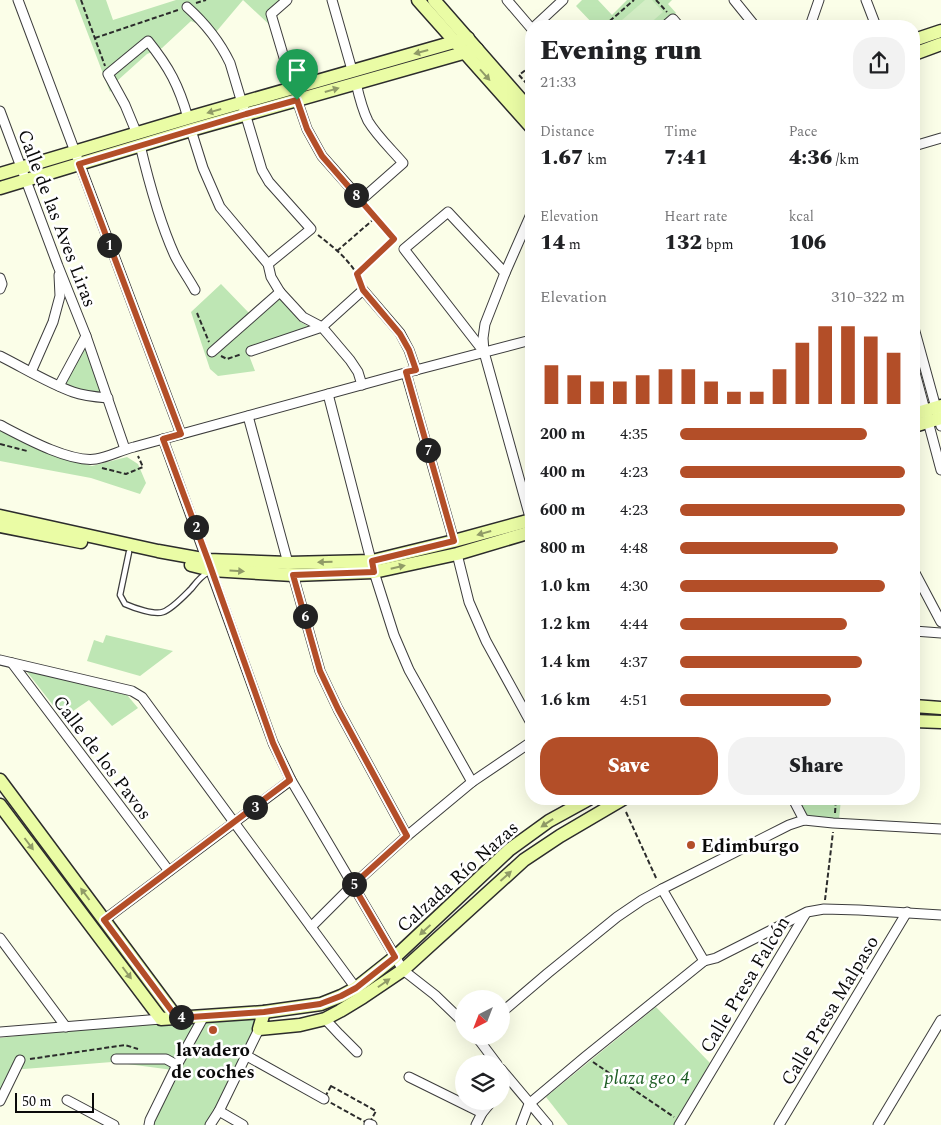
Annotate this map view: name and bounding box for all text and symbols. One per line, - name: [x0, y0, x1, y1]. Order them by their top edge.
- text: Evening run: [540, 29, 702, 72]
- button: share: [853, 37, 905, 89]
- one-way arrow: [413, 48, 428, 56]
- pin: [276, 49, 318, 100]
- icon: arrive: [283, 56, 311, 84]
- one-way arrow: [479, 69, 491, 81]
- text: 21:33: [540, 70, 576, 94]
- one-way arrow: [325, 86, 340, 94]
- one-way arrow: [206, 107, 221, 115]
- text: Distance: [540, 121, 595, 142]
- text: Time: [664, 121, 697, 142]
- text: Pace: [789, 121, 818, 142]
- street label: Calle de las Aves Liras: [9, 125, 104, 312]
- text: 1.67: [540, 142, 584, 174]
- text: 7:41: [664, 142, 708, 174]
- text: 4:36: [789, 142, 832, 174]
- text: km: [584, 149, 607, 170]
- text: /km: [832, 149, 859, 170]
- pin: 8: [344, 182, 368, 208]
- text: 8: [353, 185, 360, 206]
- text: Elevation: [540, 206, 599, 227]
- text: Heart rate: [664, 206, 728, 227]
- text: kcal: [789, 206, 814, 227]
- text: 14: [540, 227, 565, 259]
- text: 132: [664, 227, 702, 259]
- text: 106: [789, 227, 826, 259]
- pin: 1: [96, 232, 122, 258]
- text: m: [565, 234, 581, 255]
- text: bpm: [702, 234, 733, 255]
- text: 1: [106, 235, 113, 256]
- text: Elevation: [540, 285, 607, 309]
- text: 310–322 m: [831, 285, 905, 309]
- text: 200 m: [540, 422, 585, 446]
- text: 4:35: [620, 422, 648, 446]
- pin: 7: [416, 438, 440, 462]
- text: 7: [425, 440, 432, 461]
- text: 400 m: [540, 460, 585, 484]
- text: 4:23: [620, 460, 648, 484]
- text: 600 m: [540, 498, 585, 522]
- text: 4:23: [620, 498, 648, 522]
- pin: 2: [184, 514, 208, 540]
- text: 2: [193, 517, 200, 538]
- one-way arrow: [477, 529, 492, 537]
- text: 800 m: [540, 536, 585, 560]
- text: 4:48: [620, 536, 648, 560]
- one-way arrow: [317, 558, 333, 566]
- one-way arrow: [391, 563, 406, 571]
- one-way arrow: [229, 568, 245, 576]
- text: 1.0 km: [540, 574, 590, 598]
- text: 4:30: [620, 574, 648, 598]
- pin: 6: [292, 604, 318, 628]
- text: 6: [302, 606, 309, 627]
- text: 1.2 km: [540, 612, 590, 636]
- text: 4:44: [620, 612, 648, 636]
- text: 1.4 km: [540, 650, 590, 674]
- text: 4:37: [620, 650, 648, 674]
- text: 1.6 km: [540, 688, 590, 712]
- text: 4:51: [620, 688, 648, 712]
- street label: Calle de los Pavos: [45, 689, 159, 827]
- button: Save: [540, 737, 718, 795]
- button: Share: [728, 737, 905, 795]
- pin: 3: [242, 794, 268, 820]
- text: 3: [252, 797, 259, 818]
- street label: Calzada Río Nazas: [390, 814, 526, 940]
- one-way arrow: [540, 818, 554, 828]
- place label: Edimburgo: [701, 832, 799, 861]
- one-way arrow: [24, 837, 35, 850]
- marker: Edimburgo: [685, 839, 697, 851]
- one-way arrow: [500, 870, 512, 882]
- pin: 5: [342, 872, 366, 896]
- text: 5: [351, 874, 358, 895]
- one-way arrow: [80, 888, 91, 901]
- street label: Calle Presa Falcón: [693, 911, 798, 1059]
- one-way arrow: [419, 924, 431, 936]
- street label: Calle Presa Malpaso: [774, 930, 887, 1091]
- one-way arrow: [122, 966, 132, 980]
- one-way arrow: [377, 978, 391, 987]
- north arrow: [455, 990, 510, 1045]
- map controls: [455, 990, 510, 1110]
- pin: 4: [168, 1004, 194, 1030]
- text: 4: [178, 1007, 185, 1028]
- marker: lavadero de coches: [207, 1024, 219, 1036]
- place label: lavadero de coches: [171, 1036, 255, 1087]
- button: layers: [455, 1055, 510, 1110]
- park label: plaza geo 4: [603, 1064, 690, 1093]
- scale bar: [15, 1090, 94, 1113]
- text: 50 m: [22, 1091, 52, 1112]

